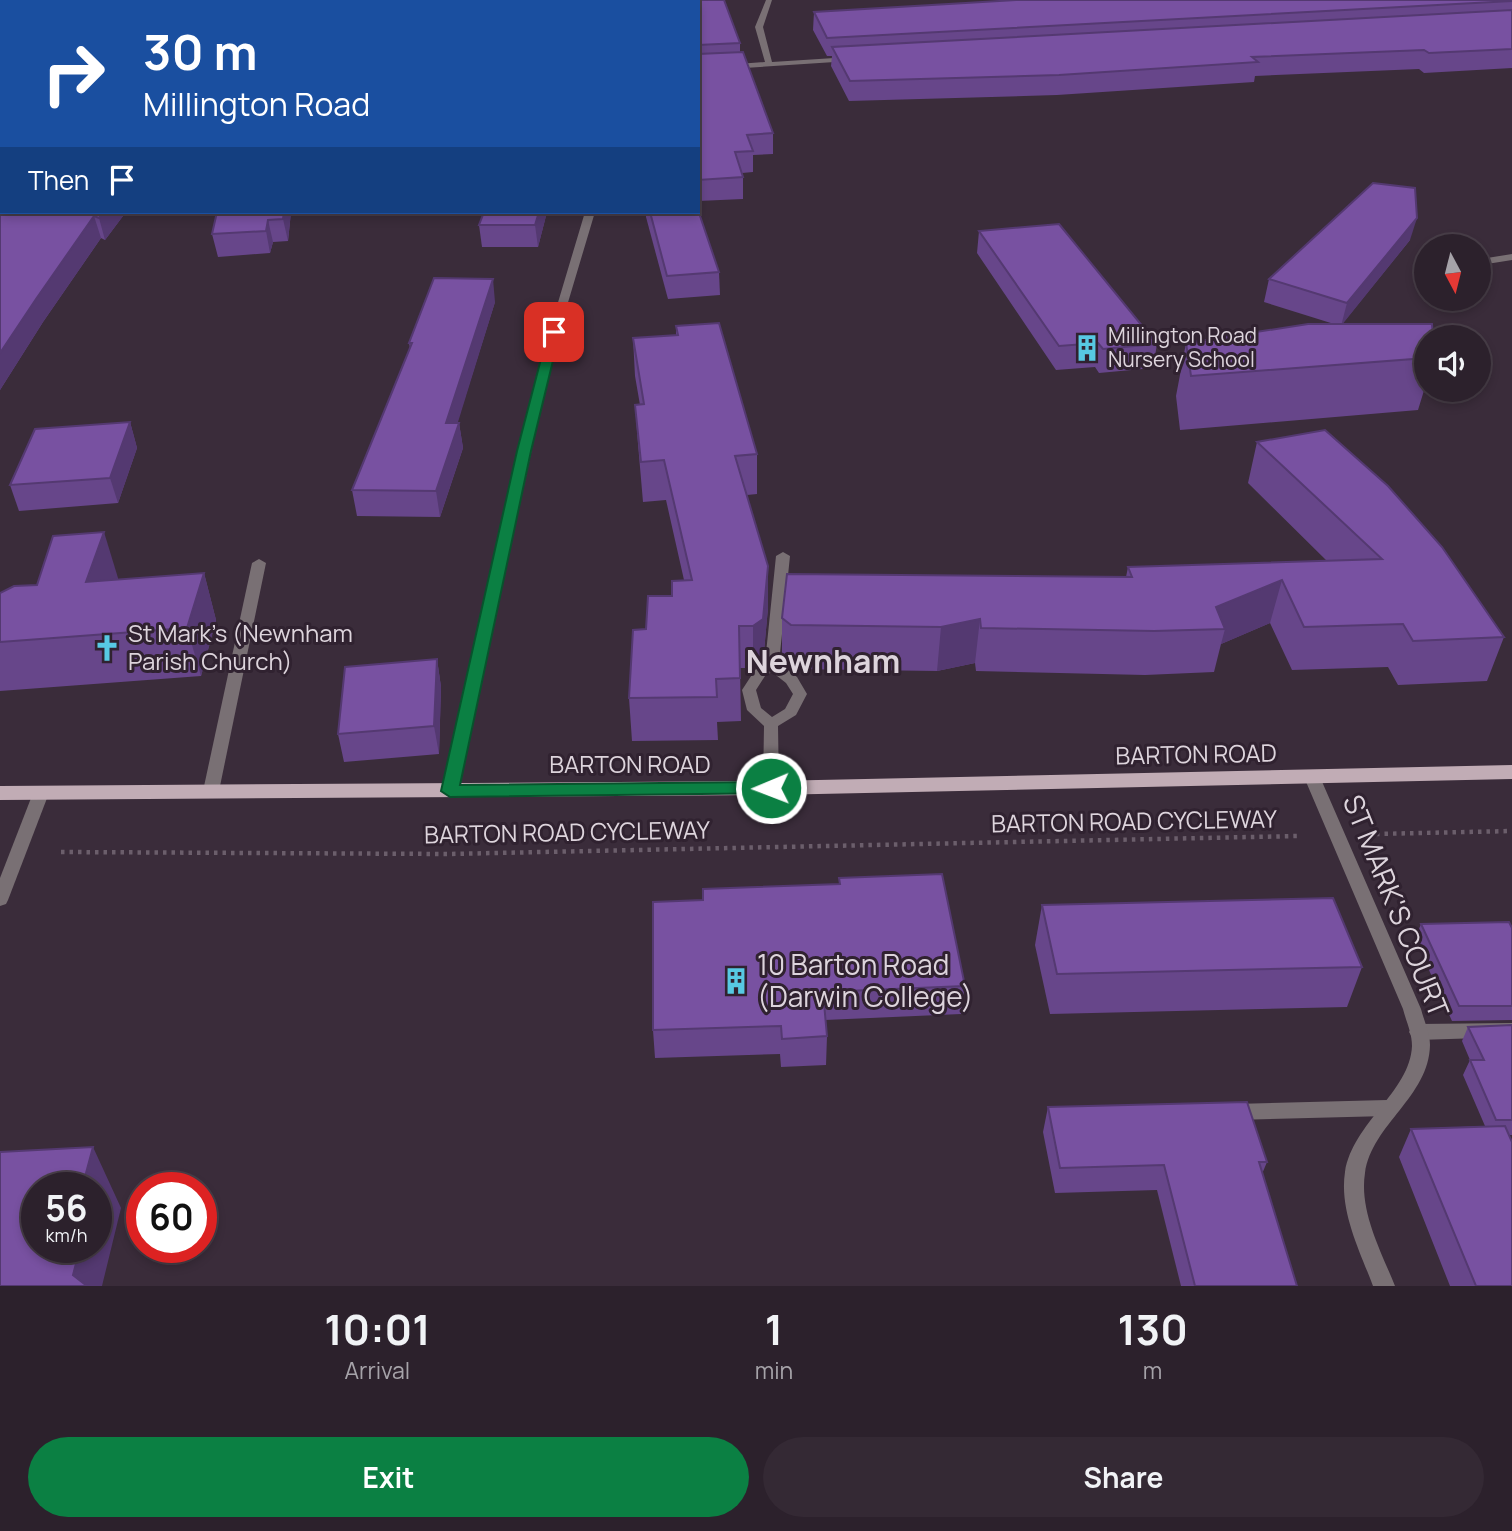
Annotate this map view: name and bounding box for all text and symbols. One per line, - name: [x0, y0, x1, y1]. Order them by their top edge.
- text: 30 m: [143, 18, 258, 85]
- icon: right: [28, 28, 119, 119]
- text: Millington Road: [143, 82, 370, 126]
- icon: arrive: [103, 161, 141, 199]
- text: Then: [28, 162, 89, 198]
- north arrow: [1414, 234, 1491, 312]
- map controls: [1414, 234, 1491, 402]
- pin: [524, 302, 584, 362]
- icon: arrive: [535, 313, 573, 351]
- place label: Millington Road Nursery School: [1108, 321, 1257, 373]
- button: sound: [1414, 325, 1491, 402]
- building icon: Millington Road Nursery School: [1072, 333, 1102, 363]
- place label: St Mark's (Newnham Parish Church): [128, 616, 353, 677]
- church icon: St Mark's (Newnham Parish Church): [92, 633, 122, 663]
- district label: Newnham: [746, 639, 900, 683]
- street label: BARTON ROAD: [1115, 736, 1277, 771]
- street label: BARTON ROAD: [549, 747, 711, 780]
- position arrow: [734, 751, 808, 825]
- street label: ST MARK'S COURT: [1335, 789, 1459, 1023]
- street label: BARTON ROAD CYCLEWAY: [991, 801, 1278, 839]
- street label: BARTON ROAD CYCLEWAY: [424, 812, 711, 850]
- place label: 10 Barton Road (Darwin College): [757, 945, 973, 1015]
- building icon: 10 Barton Road (Darwin College): [721, 966, 751, 996]
- speed limit sign: 60: [126, 1172, 217, 1263]
- text: 56: [45, 1184, 88, 1232]
- text: km/h: [46, 1223, 87, 1247]
- text: 10:01: [324, 1300, 431, 1358]
- text: 1: [765, 1300, 783, 1358]
- text: 130: [1117, 1300, 1188, 1358]
- text: Arrival: [345, 1354, 410, 1386]
- text: min: [755, 1354, 793, 1386]
- text: m: [1143, 1354, 1162, 1386]
- button: Exit: [28, 1437, 749, 1517]
- button: Share: [763, 1437, 1484, 1517]

